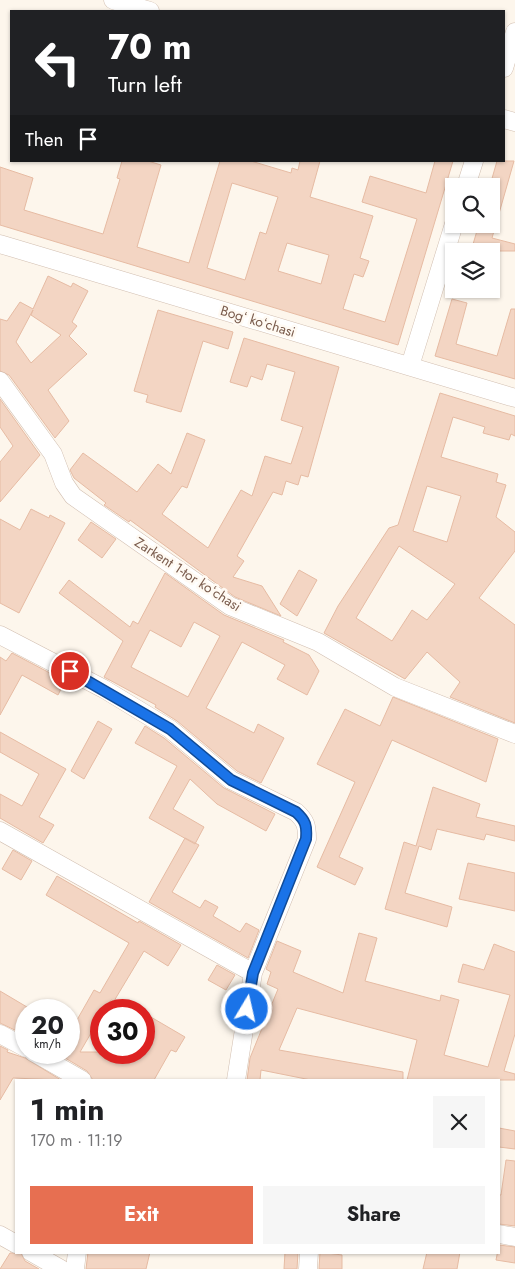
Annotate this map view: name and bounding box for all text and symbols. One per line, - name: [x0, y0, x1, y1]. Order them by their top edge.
- text: 70 m: [108, 22, 191, 72]
- icon: left: [25, 30, 90, 95]
- text: Turn left: [108, 68, 182, 100]
- icon: arrive: [74, 125, 102, 153]
- text: Then: [25, 126, 64, 153]
- map controls: [445, 178, 500, 298]
- button: search: [445, 178, 500, 233]
- button: layers: [445, 243, 500, 298]
- street label: Bogʻ koʻchasi: [218, 300, 298, 342]
- street label: Zarkent 1-tor koʻchasi: [131, 532, 245, 616]
- pin: [49, 650, 91, 692]
- icon: arrive: [56, 657, 84, 685]
- position arrow: [220, 982, 272, 1034]
- speed limit sign: 30: [90, 999, 155, 1064]
- text: 20: [31, 1007, 64, 1043]
- text: km/h: [34, 1035, 61, 1053]
- text: 1 min: [30, 1088, 104, 1131]
- button: close: [433, 1096, 485, 1148]
- text: 170 m · 11:19: [30, 1129, 123, 1152]
- button: Exit: [30, 1186, 253, 1244]
- button: Share: [263, 1186, 485, 1244]

